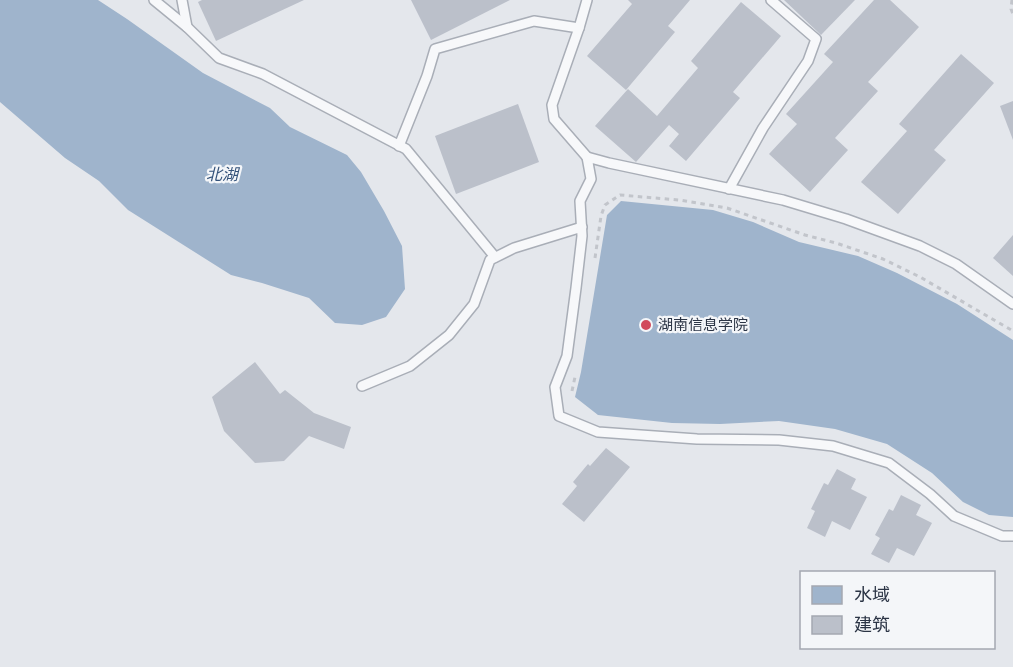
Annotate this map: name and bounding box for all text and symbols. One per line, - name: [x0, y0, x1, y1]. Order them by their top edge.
- water label: 北湖: [206, 164, 241, 183]
- place label: 湖南信息学院: [658, 315, 748, 333]
- marker: 湖南信息学院: [639, 318, 653, 332]
- legend: [800, 571, 995, 649]
- text: 水域: [854, 583, 890, 605]
- text: 建筑: [854, 613, 890, 635]

